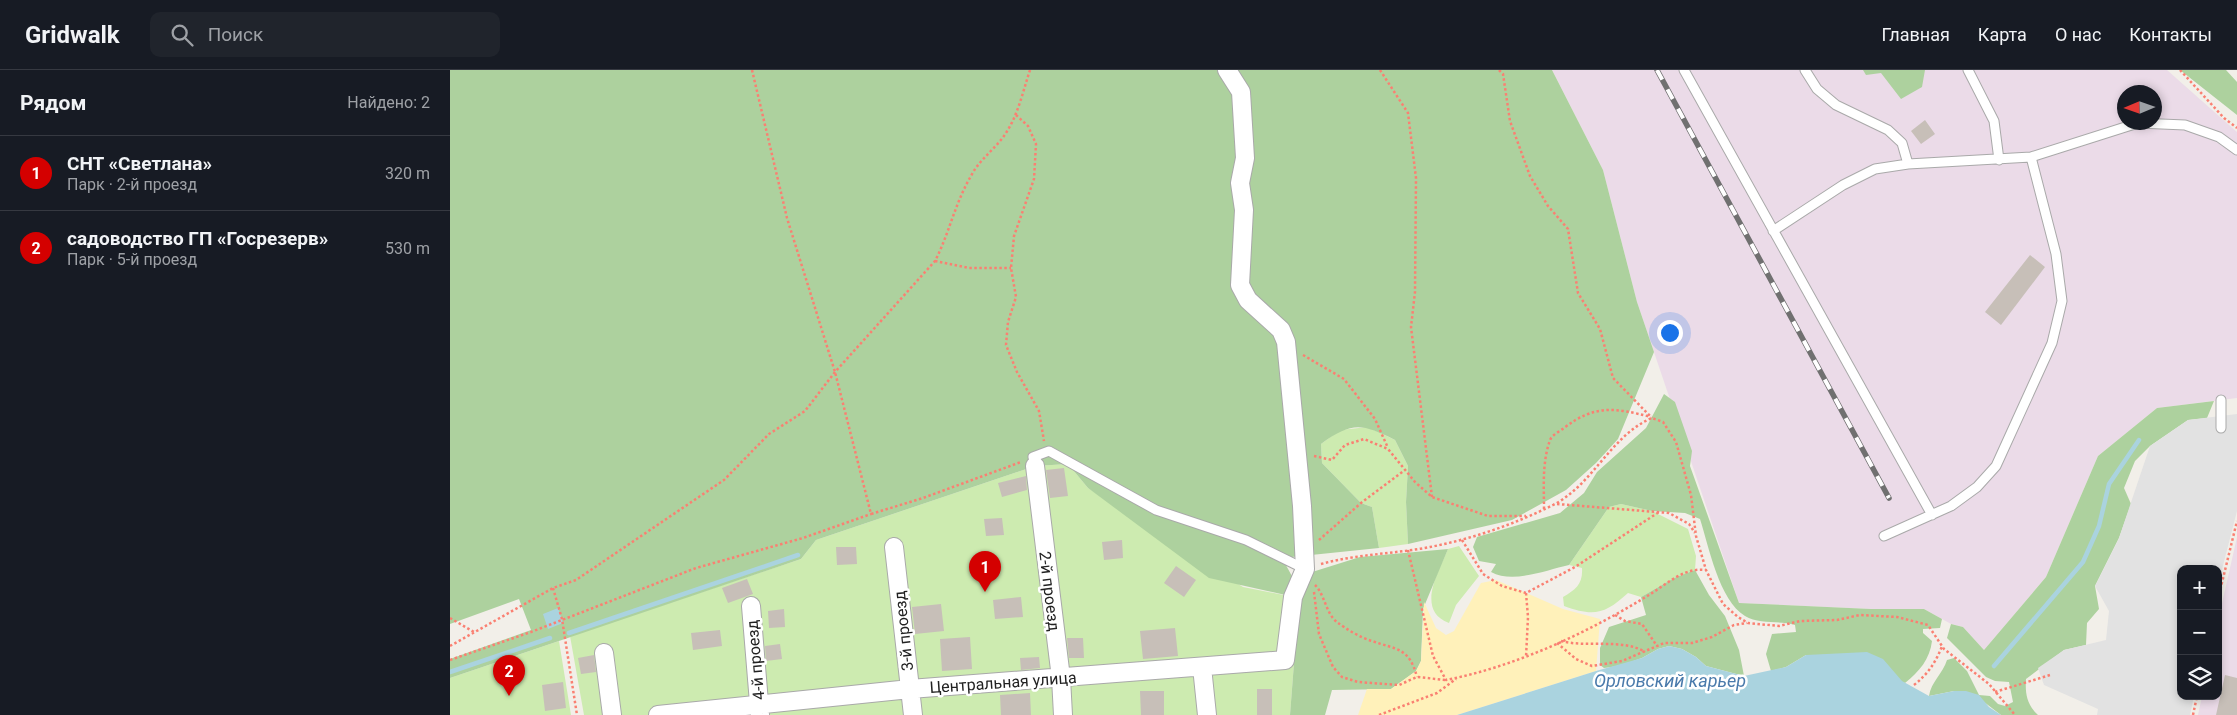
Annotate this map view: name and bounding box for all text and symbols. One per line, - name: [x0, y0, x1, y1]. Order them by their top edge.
- search box: [150, 12, 500, 57]
- text: Gridwalk: [25, 21, 120, 49]
- icon: search: [168, 21, 196, 49]
- text: Поиск: [208, 23, 263, 46]
- text: Главная: [1881, 24, 1950, 45]
- text: Карта: [1978, 24, 2027, 45]
- text: О нас: [2055, 24, 2101, 45]
- text: Контакты: [2129, 24, 2212, 45]
- north arrow: [2117, 85, 2162, 130]
- text: Рядом: [20, 91, 86, 115]
- text: Найдено: 2: [347, 93, 430, 112]
- text: СНТ «Светлана»: [67, 152, 212, 175]
- text: 1: [31, 164, 41, 183]
- text: 320 m: [385, 164, 430, 183]
- text: Парк · 2-й проезд: [67, 175, 197, 194]
- text: садоводство ГП «Госрезерв»: [67, 227, 328, 250]
- text: 2: [31, 239, 41, 258]
- text: 530 m: [385, 239, 430, 258]
- text: Парк · 5-й проезд: [67, 250, 197, 269]
- your location: [1657, 320, 1683, 346]
- street label: 2-й проезд: [1035, 550, 1064, 632]
- pin: 1: [969, 551, 1001, 592]
- map controls: [2177, 565, 2222, 700]
- button: +: [2177, 565, 2222, 610]
- street label: 3-й проезд: [890, 590, 917, 672]
- button: −: [2177, 610, 2222, 655]
- street label: 4-й проезд: [743, 619, 768, 701]
- pin: 2: [493, 655, 525, 696]
- button: layers: [2177, 655, 2222, 700]
- street label: Центральная улица: [929, 668, 1077, 697]
- water label: Орловский карьер: [1594, 670, 1746, 691]

